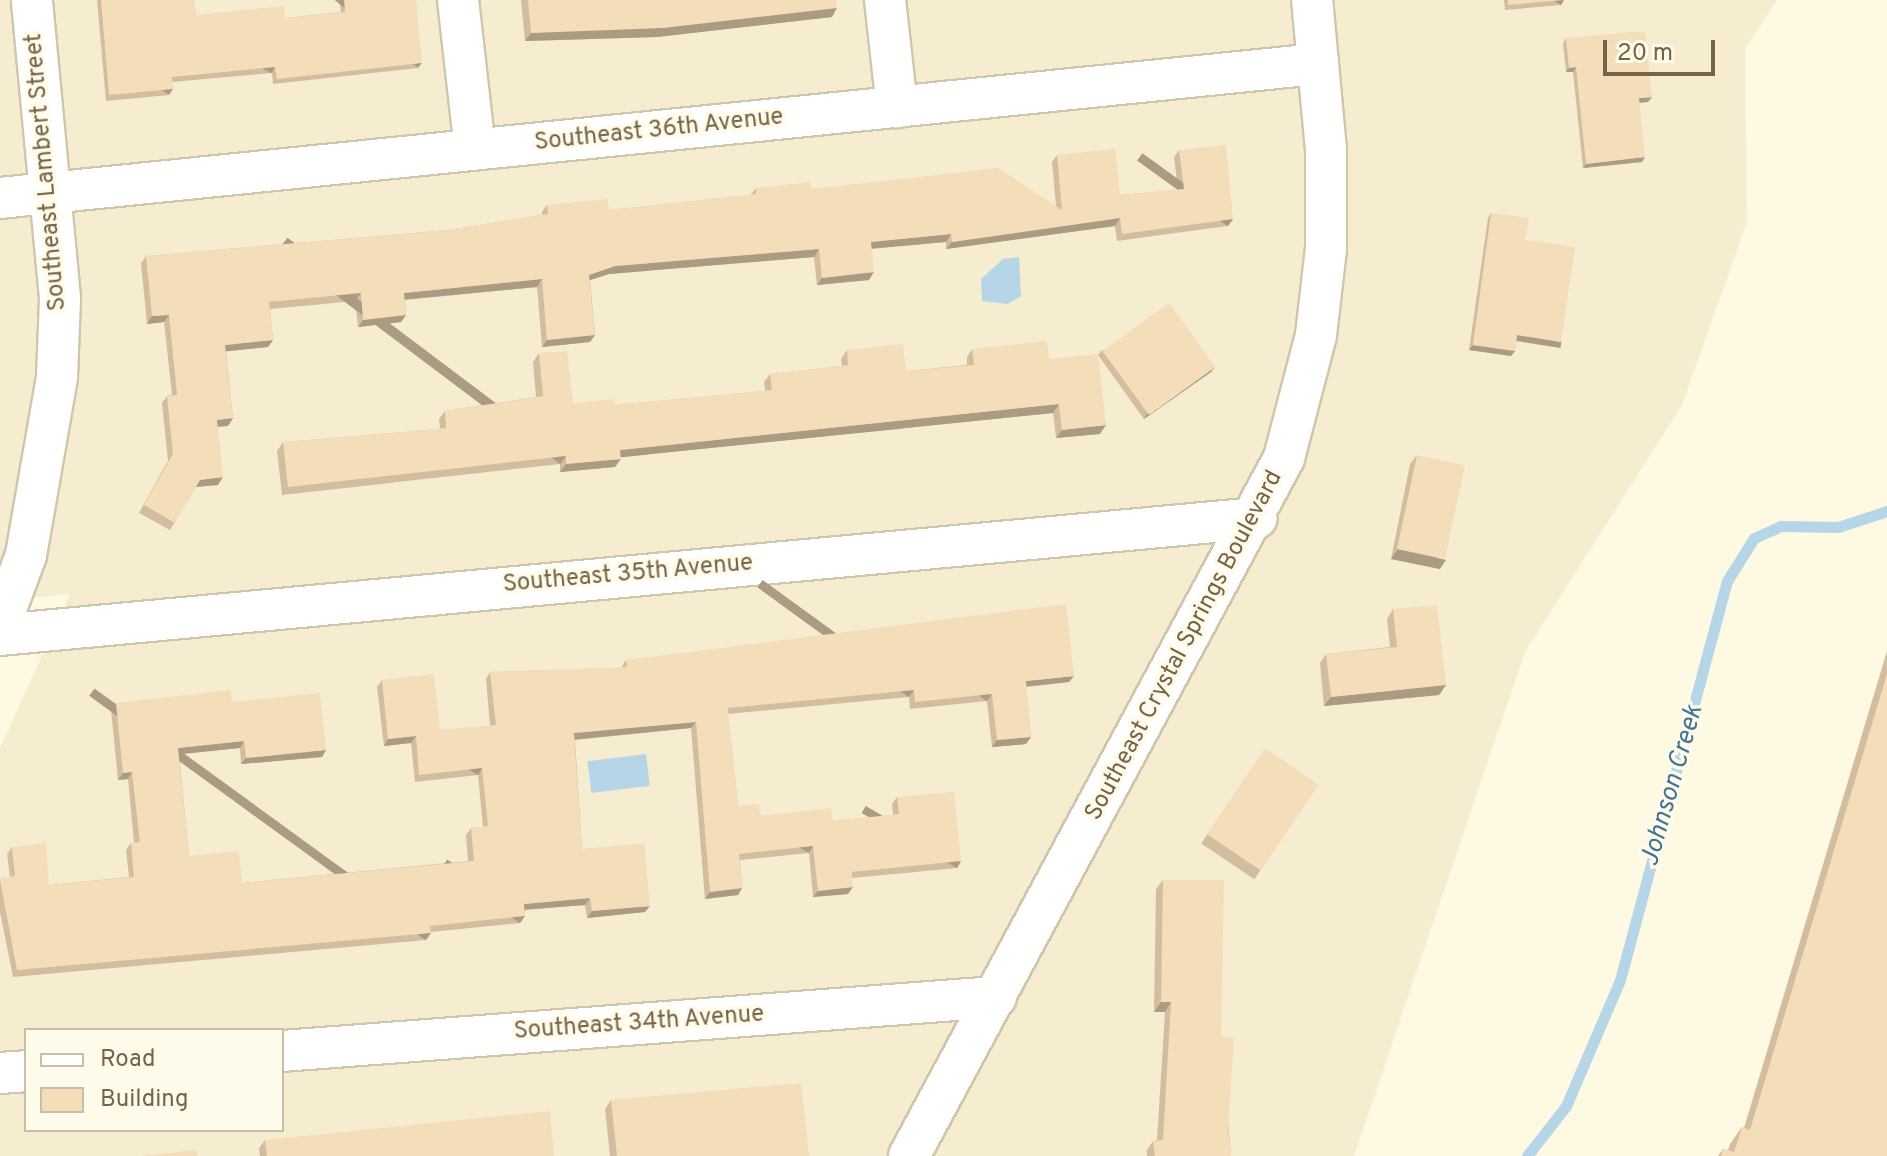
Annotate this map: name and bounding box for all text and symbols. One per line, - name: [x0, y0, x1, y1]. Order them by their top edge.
- scale bar: [1607, 24, 1719, 74]
- street label: Southeast Lambert Street: [21, 32, 73, 312]
- text: 20 m: [1617, 39, 1673, 69]
- street label: Southeast 36th Avenue: [533, 104, 785, 158]
- street label: Southeast Crystal Springs Boulevard: [1080, 466, 1290, 826]
- street label: Southeast 35th Avenue: [501, 550, 755, 600]
- water label: Johnson Creek: [1635, 702, 1711, 870]
- street label: Southeast 34th Avenue: [512, 1001, 766, 1047]
- legend: [24, 1028, 284, 1132]
- text: Road: [100, 1045, 156, 1075]
- text: Building: [100, 1085, 189, 1115]

